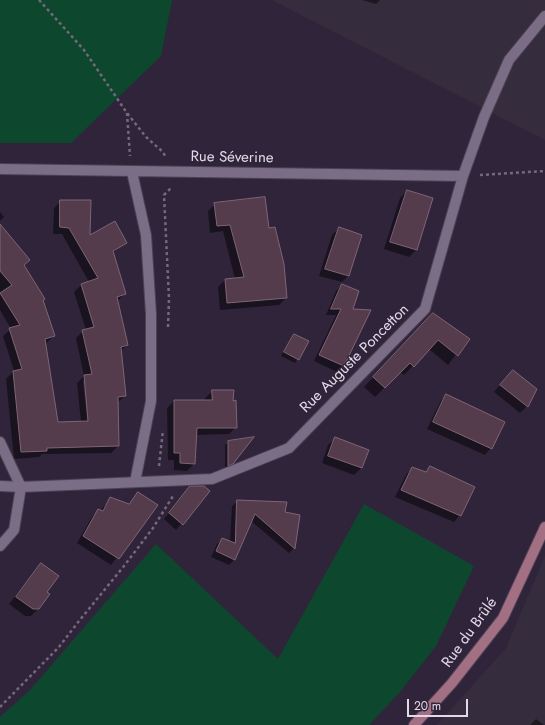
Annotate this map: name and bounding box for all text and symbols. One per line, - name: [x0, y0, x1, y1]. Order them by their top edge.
- street label: Rue Séverine: [190, 148, 274, 168]
- street label: Rue Auguste Poncetton: [297, 301, 413, 417]
- street label: Rue du Brûlé: [439, 595, 501, 671]
- scale bar: [409, 691, 470, 717]
- text: 20 m: [414, 697, 441, 715]

